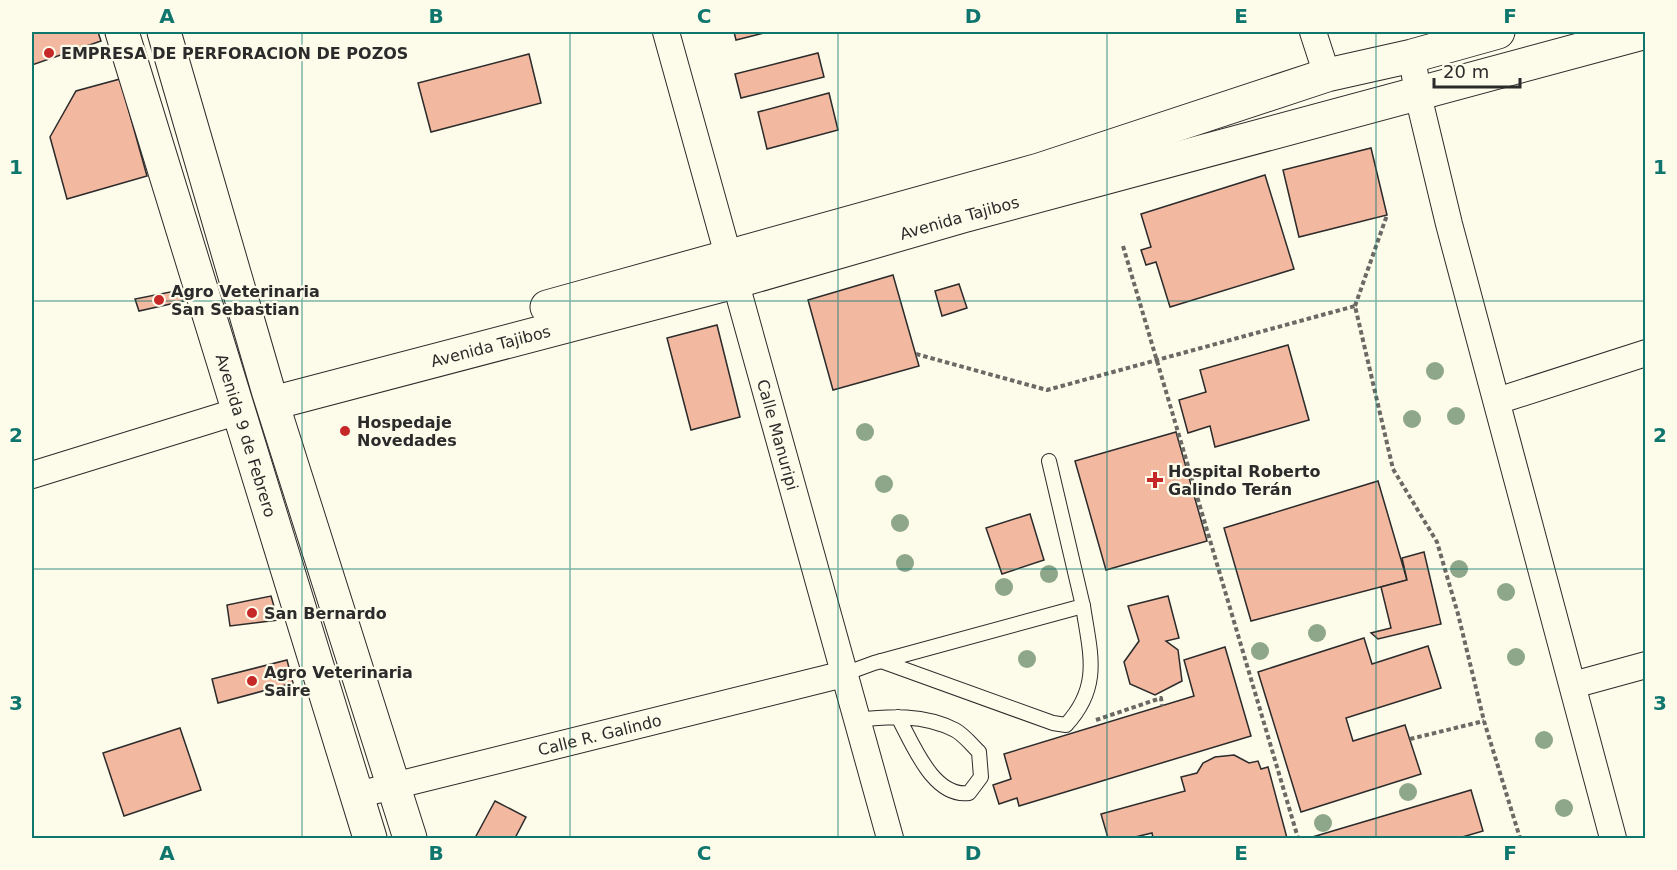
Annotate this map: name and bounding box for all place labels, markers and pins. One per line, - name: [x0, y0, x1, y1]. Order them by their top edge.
- place label: EMPRESA DE PERFORACION DE POZOS: [61, 44, 408, 63]
- marker: EMPRESA DE PERFORACION DE POZOS: [42, 46, 56, 60]
- place label: Agro Veterinaria San Sebastian: [171, 282, 320, 319]
- marker: Agro Veterinaria San Sebastian: [152, 293, 166, 307]
- place label: Hospedaje Novedades: [357, 413, 457, 450]
- marker: Hospedaje Novedades: [338, 424, 352, 438]
- place label: Hospital Roberto Galindo Terán: [1168, 462, 1321, 499]
- marker: Hospital Roberto Galindo Terán: [1146, 471, 1164, 489]
- place label: San Bernardo: [264, 604, 387, 623]
- marker: San Bernardo: [245, 606, 259, 620]
- place label: Agro Veterinaria Saire: [264, 663, 413, 700]
- marker: Agro Veterinaria Saire: [245, 674, 259, 688]

